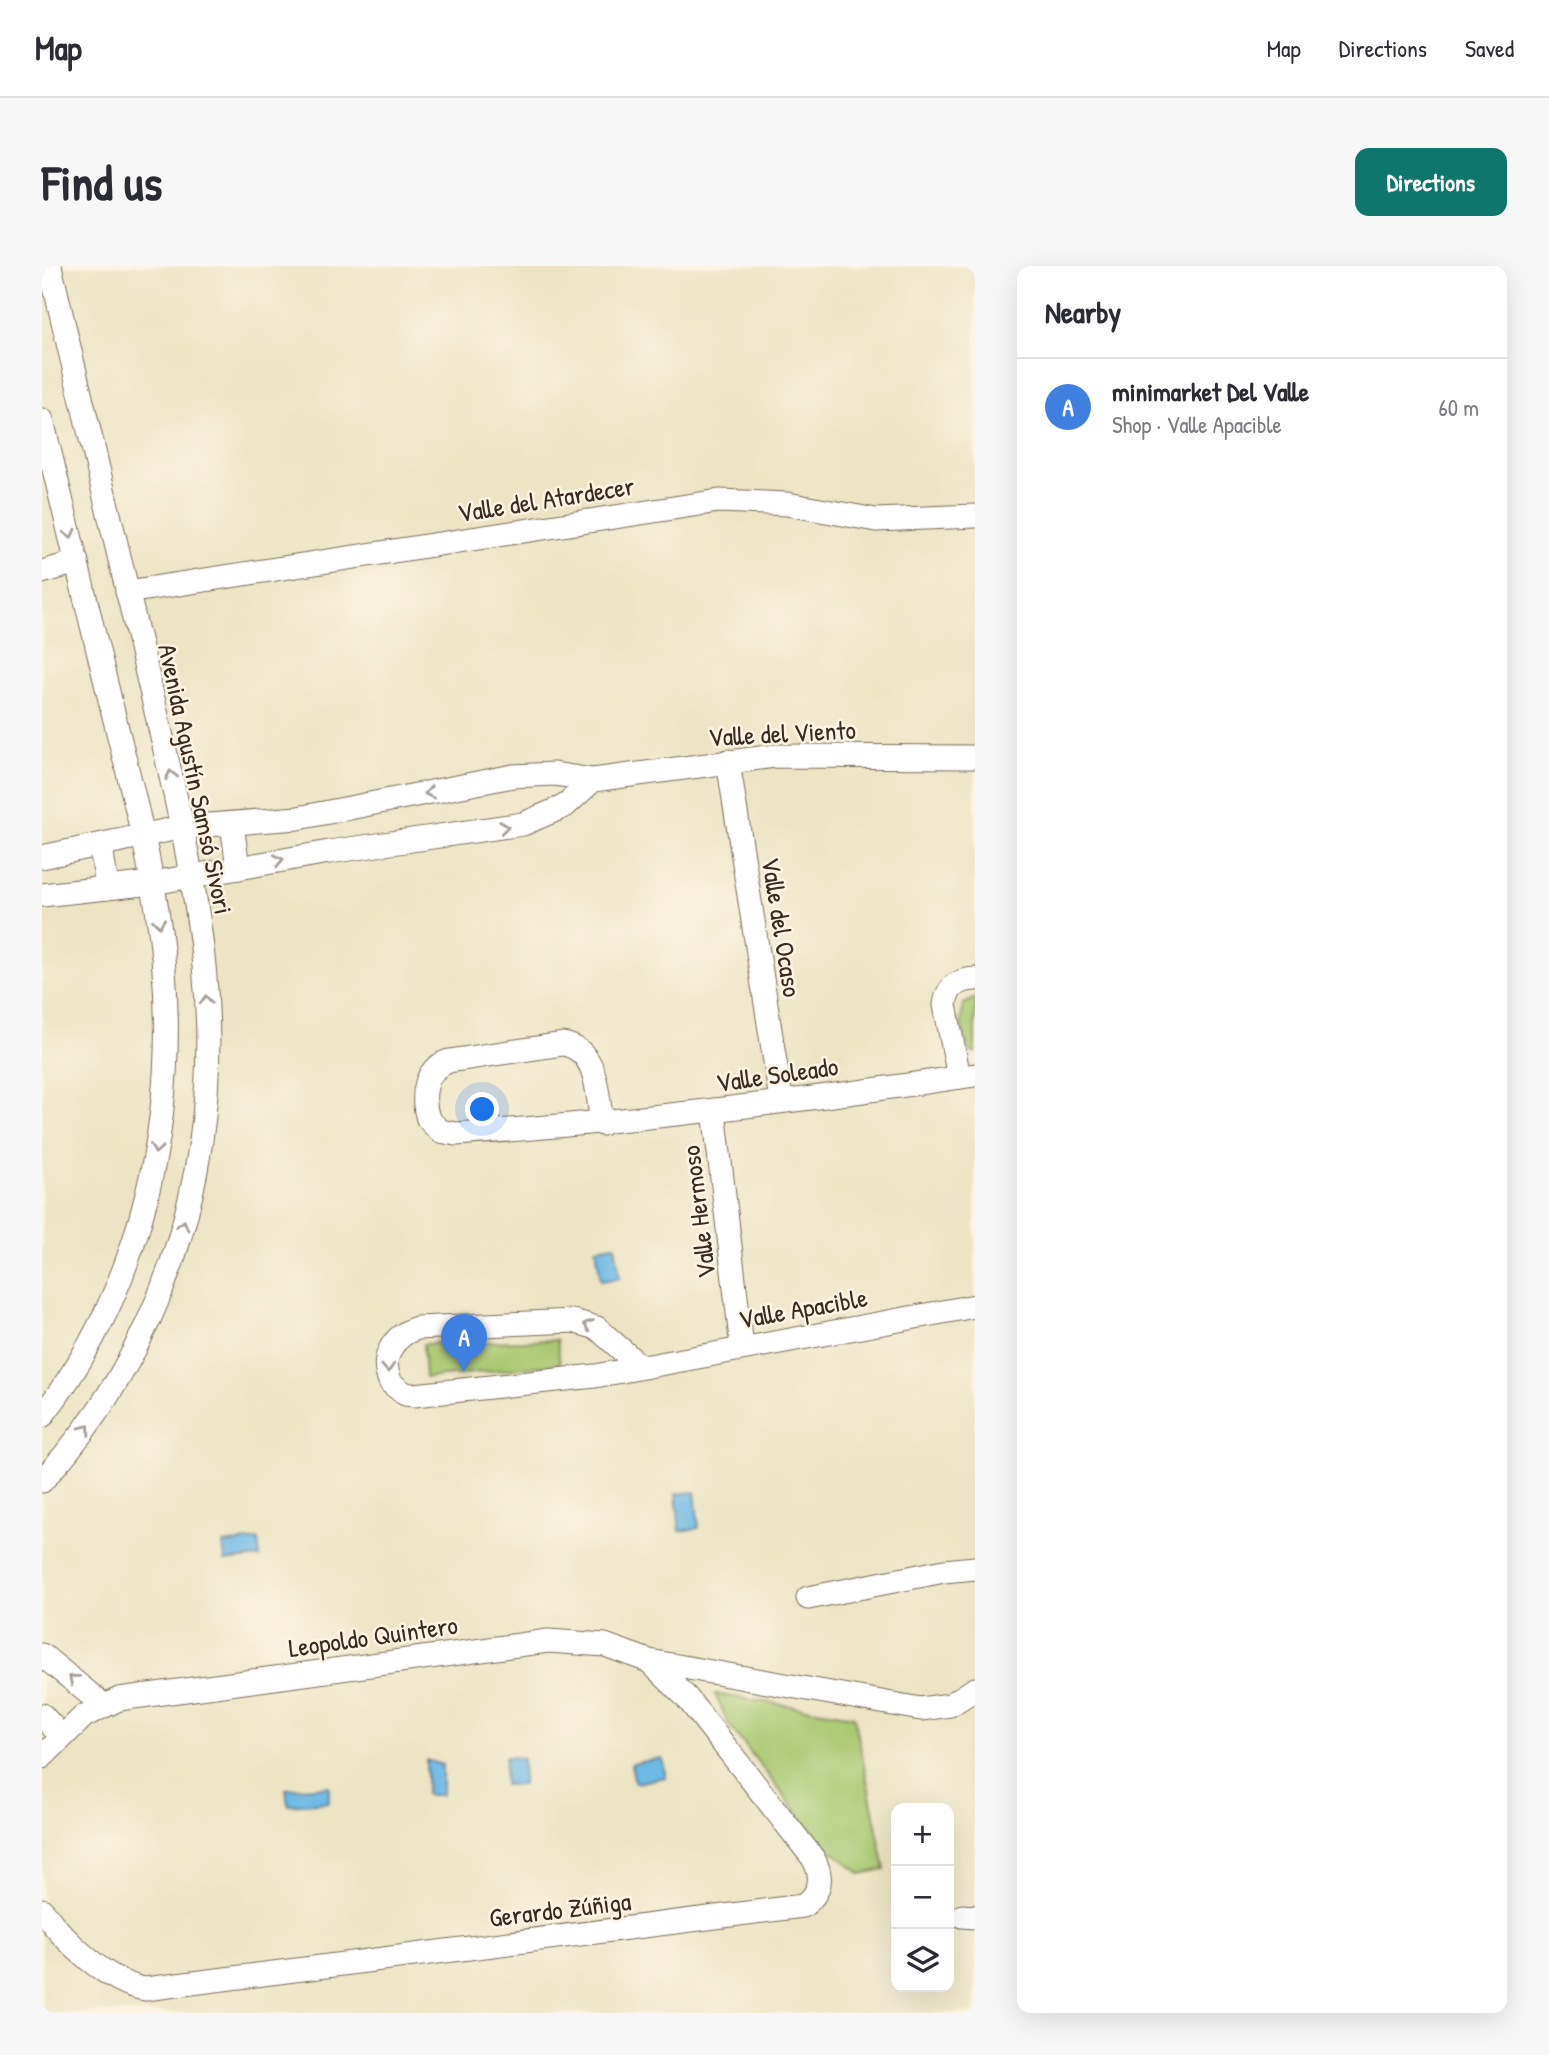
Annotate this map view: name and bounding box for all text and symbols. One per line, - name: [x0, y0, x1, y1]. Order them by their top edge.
- text: Map: [35, 26, 82, 70]
- text: Map: [1267, 32, 1301, 64]
- text: Directions: [1339, 32, 1427, 64]
- text: Saved: [1465, 32, 1514, 64]
- button: Directions: [1355, 148, 1507, 216]
- text: Find us: [42, 149, 162, 215]
- text: Nearby: [1045, 292, 1121, 332]
- text: minimarket Del Valle: [1112, 374, 1309, 409]
- text: A: [1062, 392, 1074, 423]
- text: 60 m: [1439, 392, 1479, 423]
- text: Shop · Valle Apacible: [1112, 409, 1282, 440]
- street label: Valle del Atardecer: [455, 468, 637, 530]
- one-way arrow: [62, 528, 76, 540]
- street label: Avenida Agustín Samsó Sivori: [150, 641, 242, 917]
- street label: Valle del Viento: [707, 712, 857, 754]
- one-way arrow: [165, 769, 179, 781]
- one-way arrow: [423, 784, 435, 799]
- one-way arrow: [498, 819, 510, 834]
- one-way arrow: [273, 854, 285, 869]
- street label: Valle del Ocaso: [754, 855, 810, 999]
- one-way arrow: [151, 917, 166, 929]
- one-way arrow: [199, 994, 214, 1005]
- street label: Valle Soleado: [714, 1048, 840, 1100]
- your location: [465, 1092, 499, 1126]
- one-way arrow: [149, 1143, 164, 1155]
- street label: Valle Hermoso: [672, 1144, 724, 1280]
- one-way arrow: [175, 1219, 189, 1231]
- street label: Valle Apacible: [736, 1279, 870, 1337]
- pin: A: [441, 1314, 487, 1372]
- one-way arrow: [583, 1320, 595, 1334]
- one-way arrow: [380, 1363, 395, 1374]
- one-way arrow: [77, 1424, 90, 1437]
- street label: Leopoldo Quintero: [286, 1607, 460, 1665]
- one-way arrow: [68, 1675, 81, 1687]
- map controls: [891, 1803, 954, 1992]
- button: +: [891, 1803, 954, 1866]
- button: −: [891, 1866, 954, 1929]
- street label: Gerardo Zúñiga: [487, 1883, 633, 1935]
- button: layers: [891, 1929, 954, 1992]

